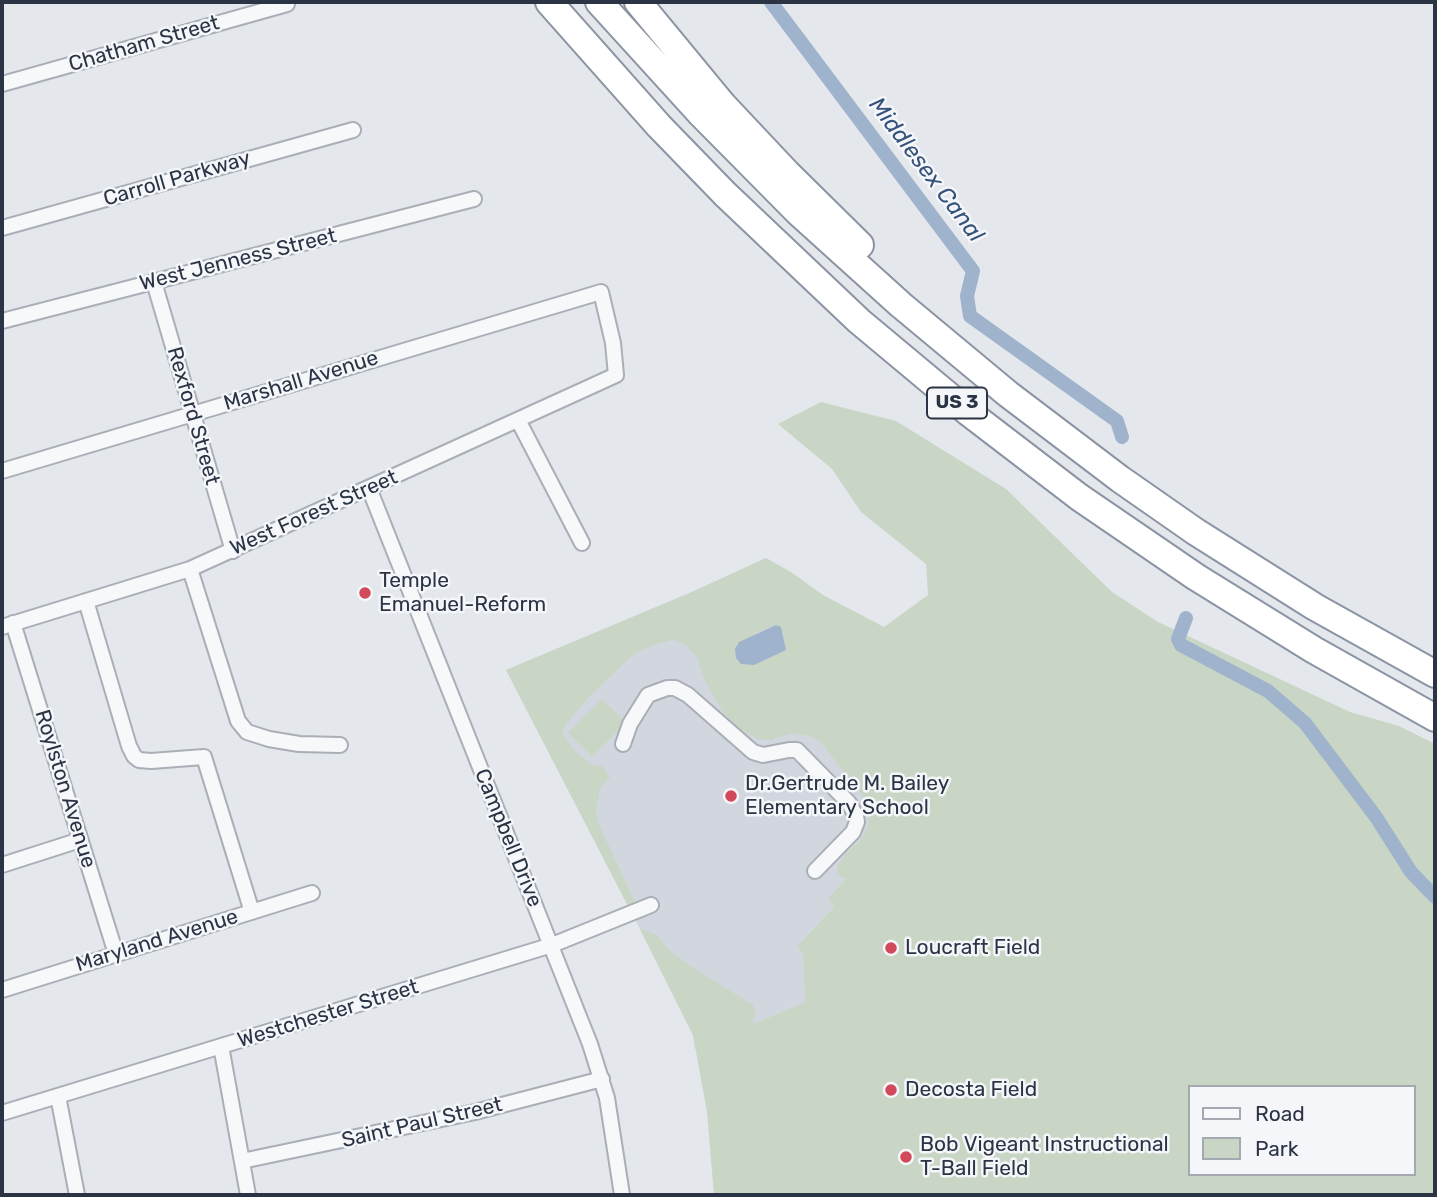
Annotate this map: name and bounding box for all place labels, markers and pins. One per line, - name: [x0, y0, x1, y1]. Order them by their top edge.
- place label: Temple Emanuel-Reform: [379, 568, 546, 618]
- marker: Temple Emanuel-Reform: [357, 585, 373, 601]
- place label: Dr.Gertrude M. Bailey Elementary School: [745, 771, 949, 821]
- marker: Dr.Gertrude M. Bailey Elementary School: [723, 788, 739, 804]
- place label: Loucraft Field: [905, 935, 1040, 961]
- marker: Loucraft Field: [883, 940, 899, 956]
- place label: Decosta Field: [905, 1077, 1037, 1103]
- marker: Decosta Field: [883, 1082, 899, 1098]
- place label: Bob Vigeant Instructional T-Ball Field: [920, 1132, 1169, 1182]
- marker: Bob Vigeant Instructional T-Ball Field: [898, 1149, 914, 1165]

